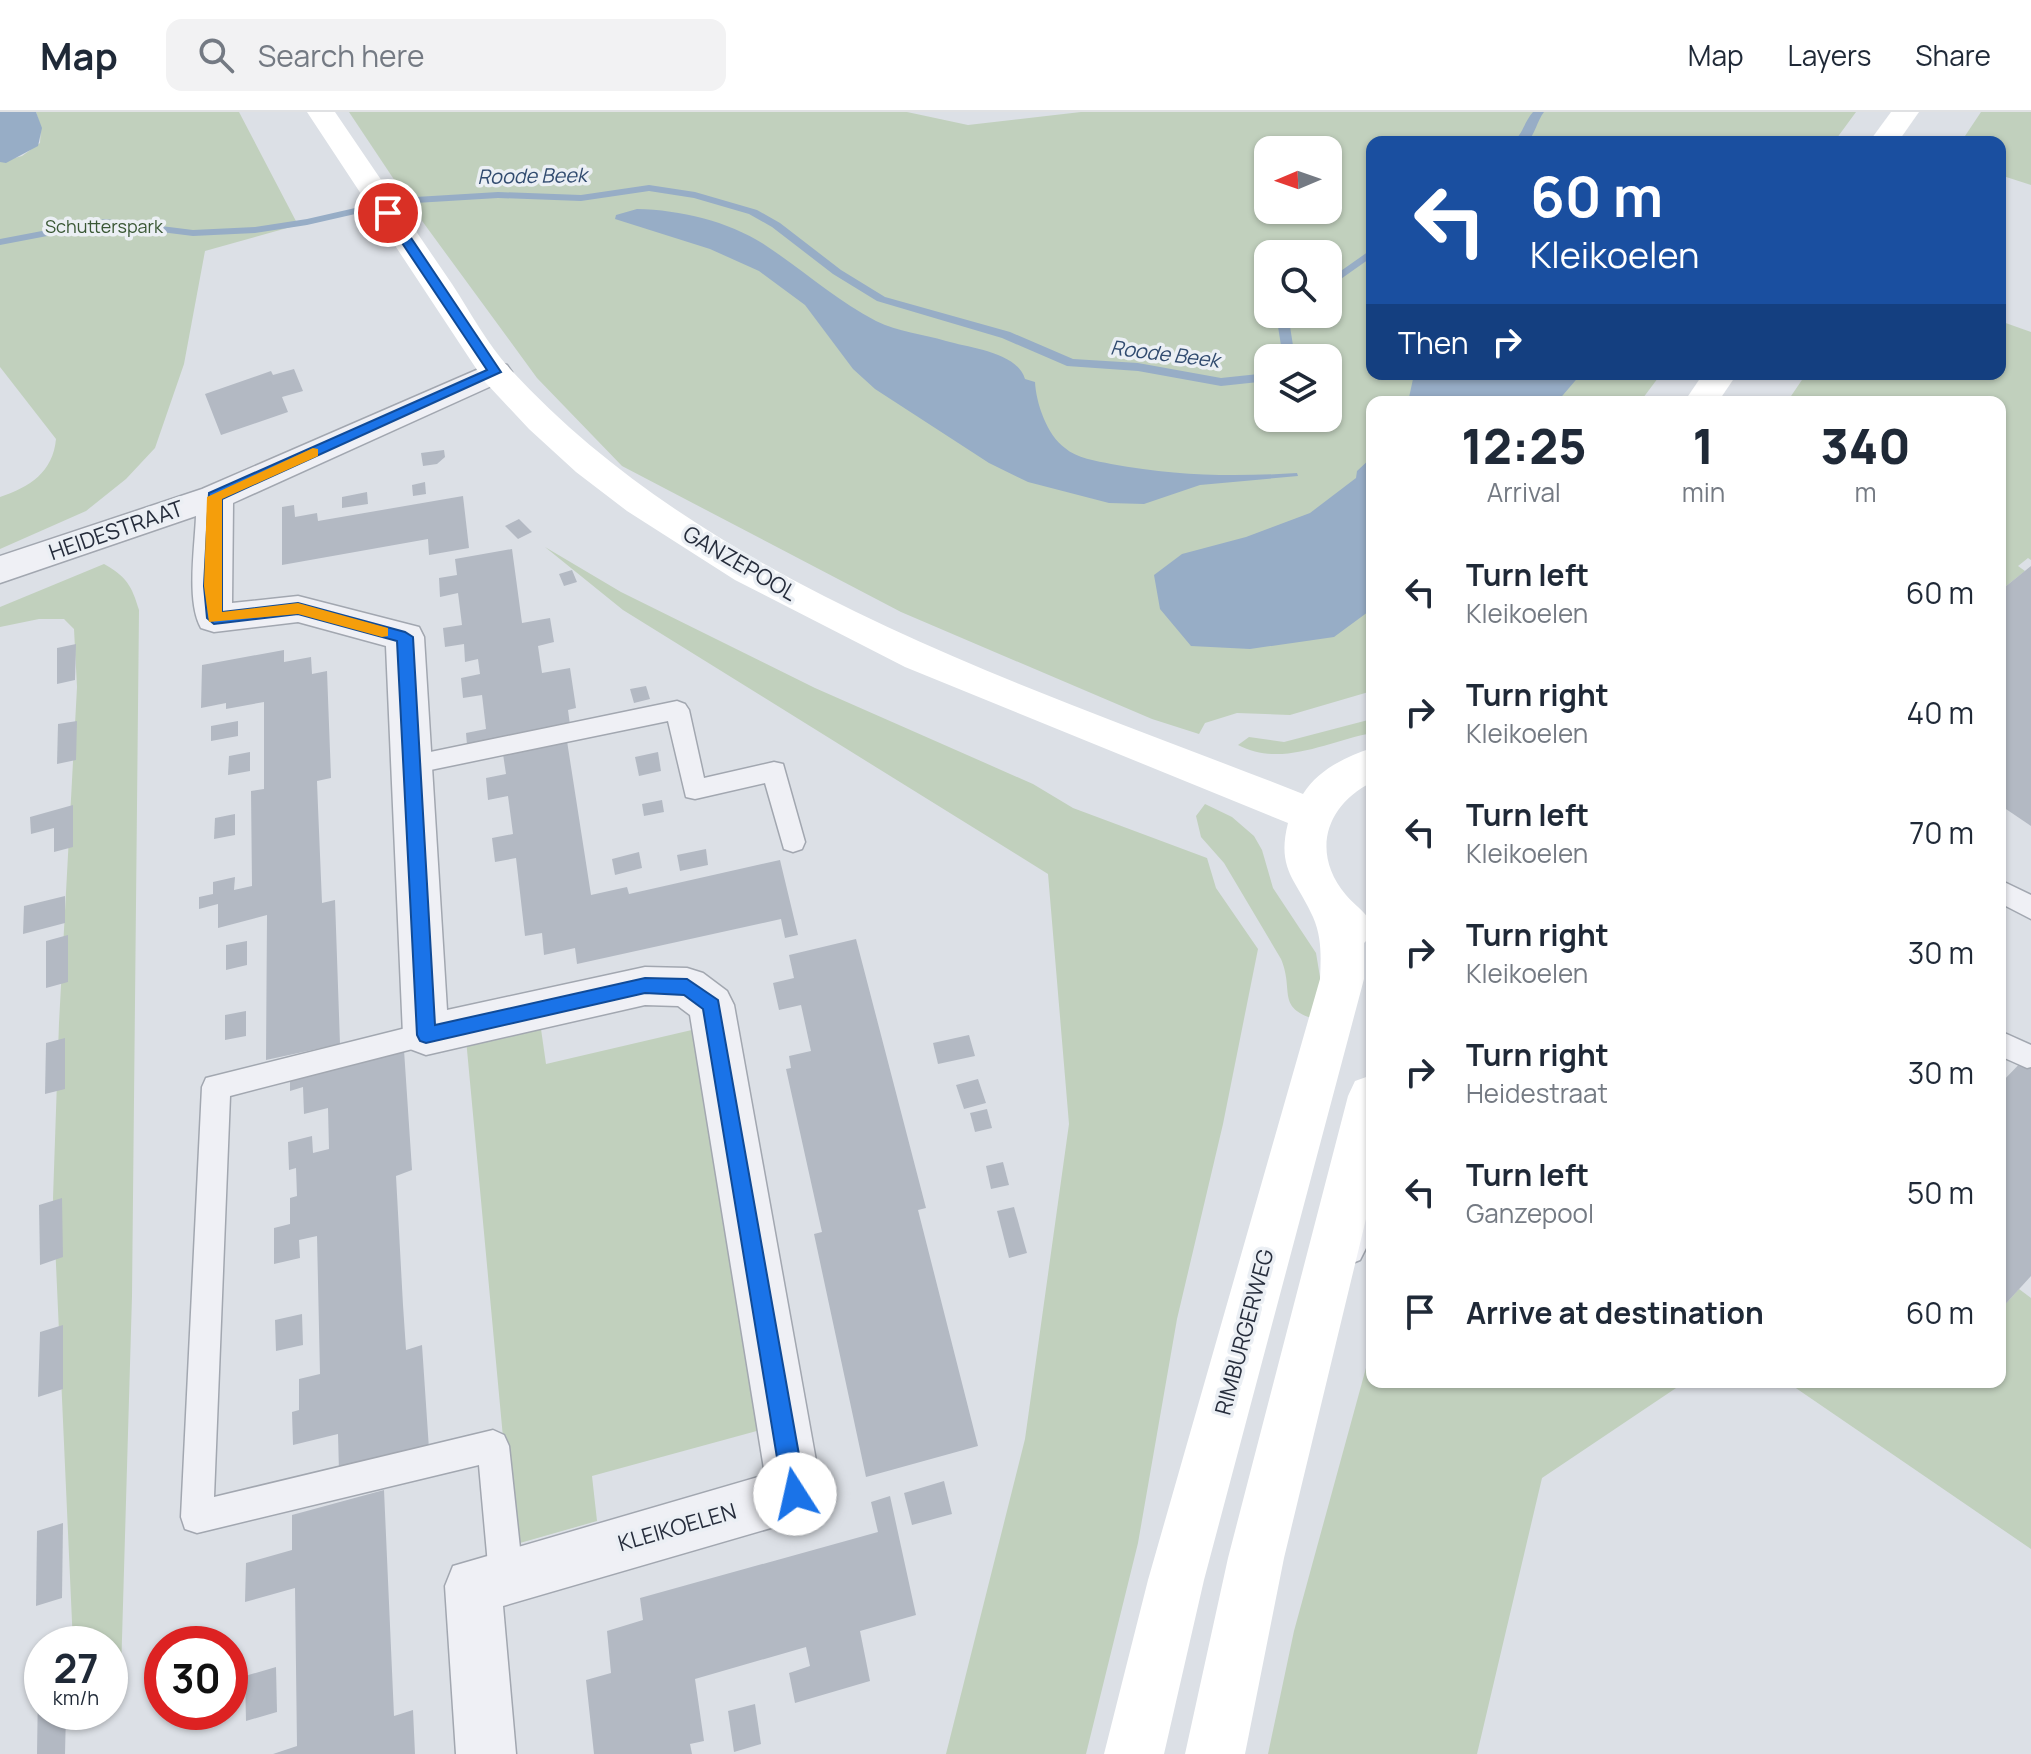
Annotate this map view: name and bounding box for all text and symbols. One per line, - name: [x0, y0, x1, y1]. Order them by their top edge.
- search box: [166, 19, 726, 91]
- text: Map: [40, 29, 118, 81]
- icon: search: [194, 33, 238, 77]
- text: Search here: [258, 35, 425, 76]
- text: Map: [1688, 36, 1744, 74]
- text: Layers: [1788, 36, 1871, 74]
- text: Share: [1915, 36, 1991, 74]
- north arrow: [1254, 136, 1342, 224]
- map controls: [1254, 136, 1342, 432]
- text: 60 m: [1530, 157, 1663, 234]
- water label: Roode Beek: [477, 161, 590, 190]
- icon: left: [1398, 168, 1502, 272]
- pin: [354, 179, 422, 247]
- icon: arrive: [366, 191, 410, 235]
- park label: Schutterspark: [45, 214, 164, 238]
- text: Kleikoelen: [1530, 230, 1699, 279]
- button: search: [1254, 240, 1342, 328]
- icon: right: [1485, 320, 1529, 364]
- text: Then: [1398, 322, 1469, 363]
- water label: Roode Beek: [1109, 333, 1224, 374]
- button: layers: [1254, 344, 1342, 432]
- text: 12:25: [1461, 413, 1586, 478]
- text: 1: [1693, 413, 1714, 478]
- text: 340: [1820, 413, 1911, 478]
- text: Arrival: [1487, 474, 1561, 510]
- text: min: [1682, 474, 1725, 510]
- text: m: [1855, 474, 1877, 510]
- street label: HEIDESTRAAT: [45, 493, 187, 567]
- street label: GANZEPOOL: [678, 518, 802, 608]
- text: Turn left: [1466, 554, 1589, 595]
- icon: left: [1398, 570, 1442, 614]
- text: 60 m: [1906, 572, 1974, 613]
- text: Kleikoelen: [1466, 595, 1588, 631]
- text: Turn right: [1466, 674, 1609, 715]
- icon: right: [1398, 690, 1442, 734]
- text: 40 m: [1907, 692, 1974, 733]
- text: Kleikoelen: [1466, 715, 1588, 751]
- text: Turn left: [1466, 794, 1589, 835]
- icon: left: [1398, 810, 1442, 854]
- text: 70 m: [1909, 812, 1974, 853]
- text: Kleikoelen: [1466, 835, 1588, 871]
- text: Turn right: [1466, 914, 1609, 955]
- icon: right: [1398, 930, 1442, 974]
- text: 30 m: [1908, 932, 1974, 973]
- text: Kleikoelen: [1466, 955, 1588, 991]
- text: Turn right: [1466, 1034, 1609, 1075]
- icon: right: [1398, 1050, 1442, 1094]
- text: 30 m: [1908, 1052, 1974, 1093]
- text: Heidestraat: [1466, 1075, 1608, 1111]
- text: Turn left: [1466, 1154, 1589, 1195]
- icon: left: [1398, 1170, 1442, 1214]
- text: 50 m: [1907, 1172, 1974, 1213]
- text: Ganzepool: [1466, 1195, 1594, 1231]
- street label: RIMBURGERWEG: [1207, 1246, 1281, 1418]
- icon: arrive: [1398, 1290, 1442, 1334]
- text: Arrive at destination: [1466, 1292, 1764, 1333]
- text: 60 m: [1906, 1292, 1974, 1333]
- position arrow: [753, 1452, 837, 1536]
- street label: KLEIKOELEN: [614, 1496, 740, 1558]
- speed limit sign: 30: [144, 1626, 248, 1730]
- text: 27: [53, 1640, 99, 1695]
- text: km/h: [53, 1684, 99, 1711]

